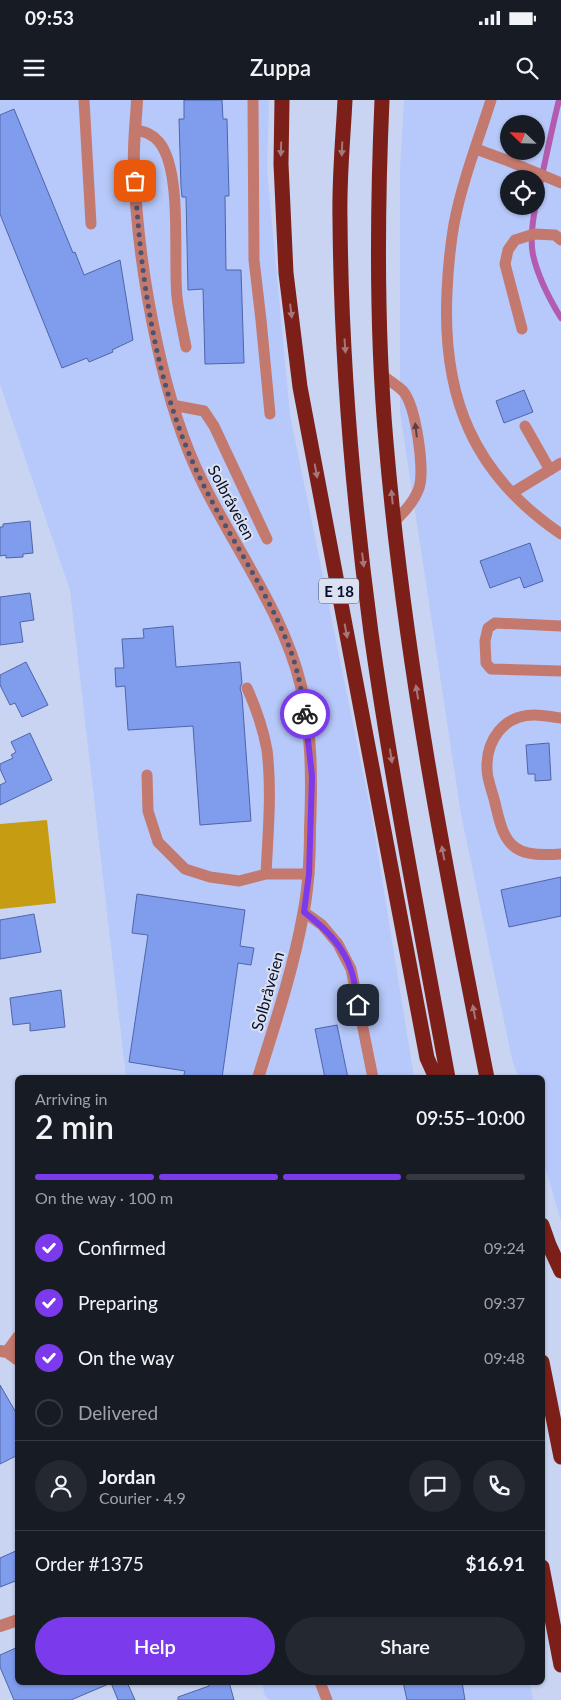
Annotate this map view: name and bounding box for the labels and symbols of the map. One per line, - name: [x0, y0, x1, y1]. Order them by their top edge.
- north arrow: [500, 115, 545, 160]
- one-way arrow: [277, 141, 285, 157]
- one-way arrow: [338, 141, 346, 157]
- pin: [114, 160, 156, 202]
- one-way arrow: [287, 303, 295, 319]
- one-way arrow: [341, 338, 349, 354]
- one-way arrow: [412, 422, 420, 438]
- street label: Solbråveien: [204, 462, 260, 542]
- one-way arrow: [312, 464, 320, 479]
- one-way arrow: [387, 488, 395, 504]
- one-way arrow: [359, 553, 367, 569]
- road number: E 18: [319, 578, 359, 604]
- one-way arrow: [343, 623, 351, 639]
- one-way arrow: [413, 684, 421, 700]
- courier: [280, 689, 330, 739]
- one-way arrow: [387, 748, 395, 764]
- one-way arrow: [439, 845, 447, 861]
- street label: Solbråveien: [247, 949, 287, 1033]
- pin: [337, 984, 379, 1026]
- one-way arrow: [470, 1005, 478, 1020]

